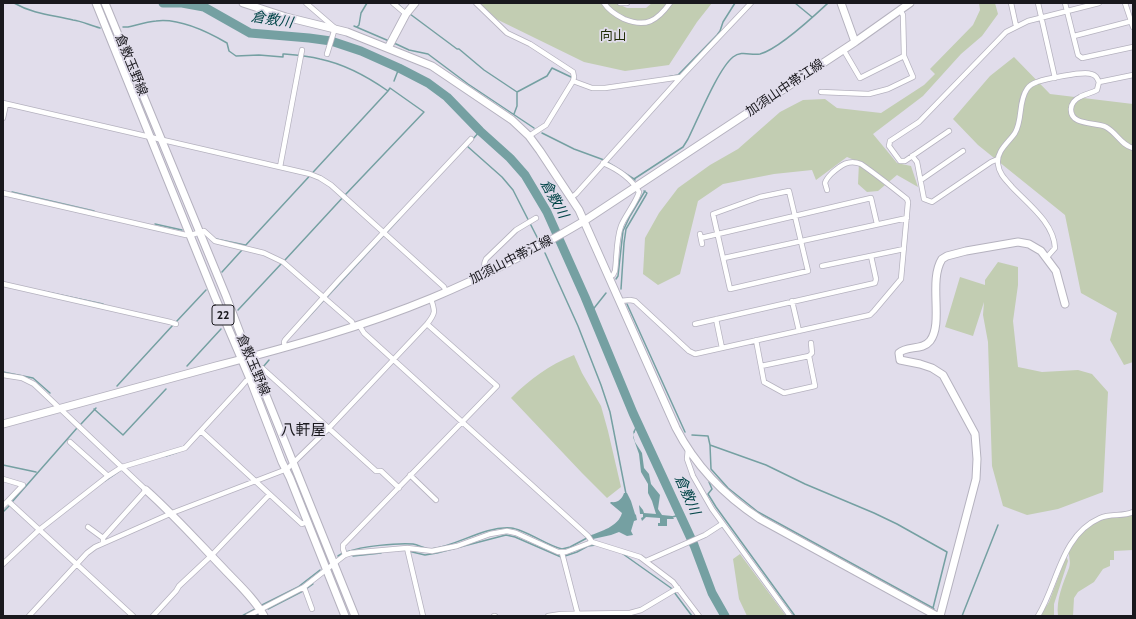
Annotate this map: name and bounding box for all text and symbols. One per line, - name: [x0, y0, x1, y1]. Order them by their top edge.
- water label: 倉敷川: [250, 8, 294, 32]
- park label: 向山: [600, 28, 626, 44]
- street label: 倉敷玉野線: [112, 32, 150, 98]
- street label: 加須山中帯江線: [743, 56, 827, 120]
- water label: 倉敷川: [536, 177, 572, 221]
- street label: 加須山中帯江線: [467, 232, 555, 288]
- road number: 22: [212, 305, 234, 325]
- street label: 倉敷玉野線: [233, 332, 273, 398]
- district label: 八軒屋: [281, 422, 325, 440]
- water label: 倉敷川: [671, 472, 703, 518]

